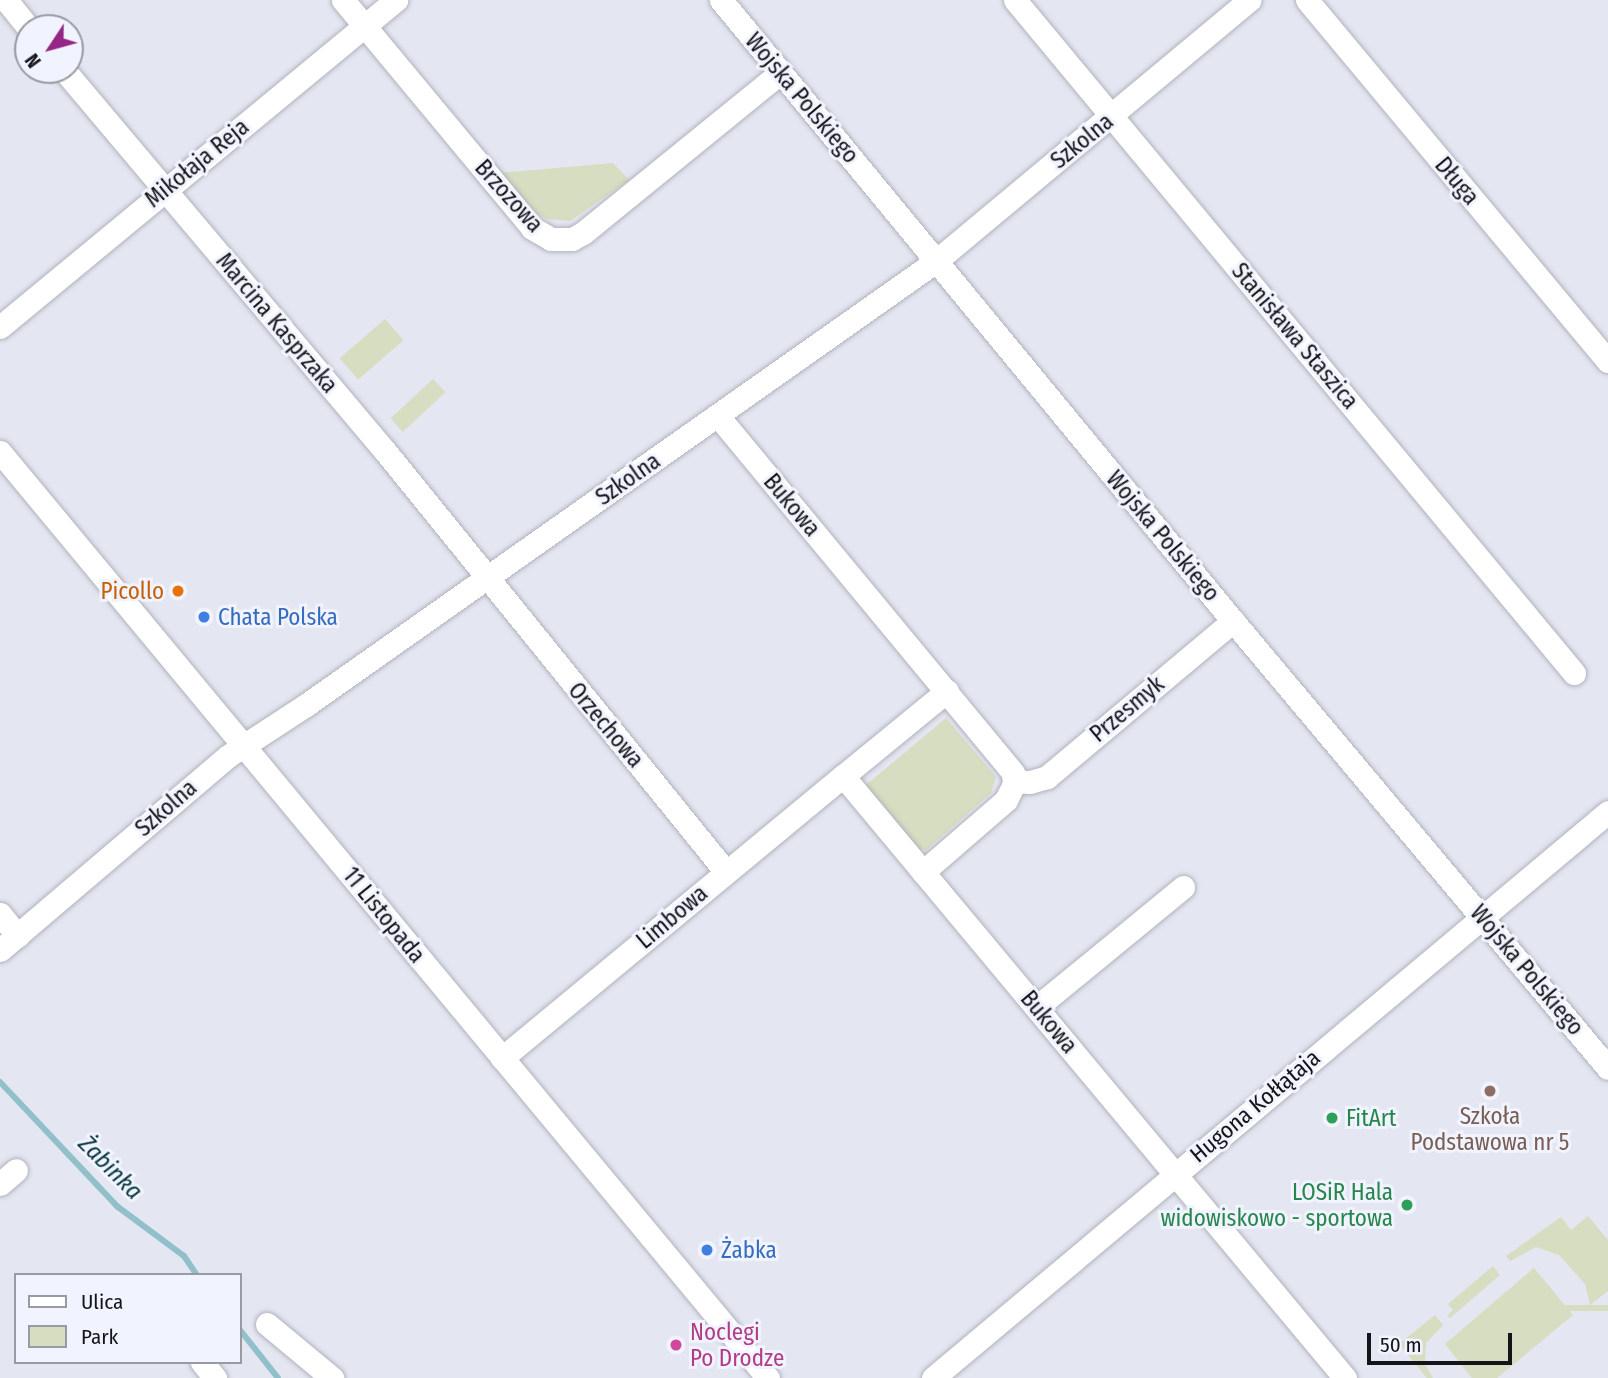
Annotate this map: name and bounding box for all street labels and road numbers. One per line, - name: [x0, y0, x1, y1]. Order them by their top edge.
- street label: Wojska Polskiego: [740, 27, 864, 169]
- street label: Szkolna: [1045, 108, 1119, 174]
- street label: Mikołaja Reja: [140, 113, 254, 213]
- street label: Długa: [1429, 152, 1485, 210]
- street label: Brzozowa: [469, 154, 549, 238]
- street label: Marcina Kasprzaka: [210, 247, 344, 399]
- street label: Stanisława Staszica: [1226, 257, 1364, 415]
- street label: Szkolna: [590, 447, 666, 511]
- street label: Wojska Polskiego: [1101, 465, 1225, 607]
- street label: Bukowa: [758, 468, 826, 542]
- street label: Przesmyk: [1084, 670, 1170, 748]
- street label: Orzechowa: [562, 677, 650, 773]
- street label: Szkolna: [130, 774, 202, 842]
- street label: 11 Listopada: [337, 862, 431, 968]
- street label: Limbowa: [631, 879, 713, 955]
- street label: Wojska Polskiego: [1465, 899, 1589, 1041]
- street label: Bukowa: [1015, 985, 1083, 1059]
- street label: Hugona Kołłątaja: [1184, 1044, 1326, 1168]

